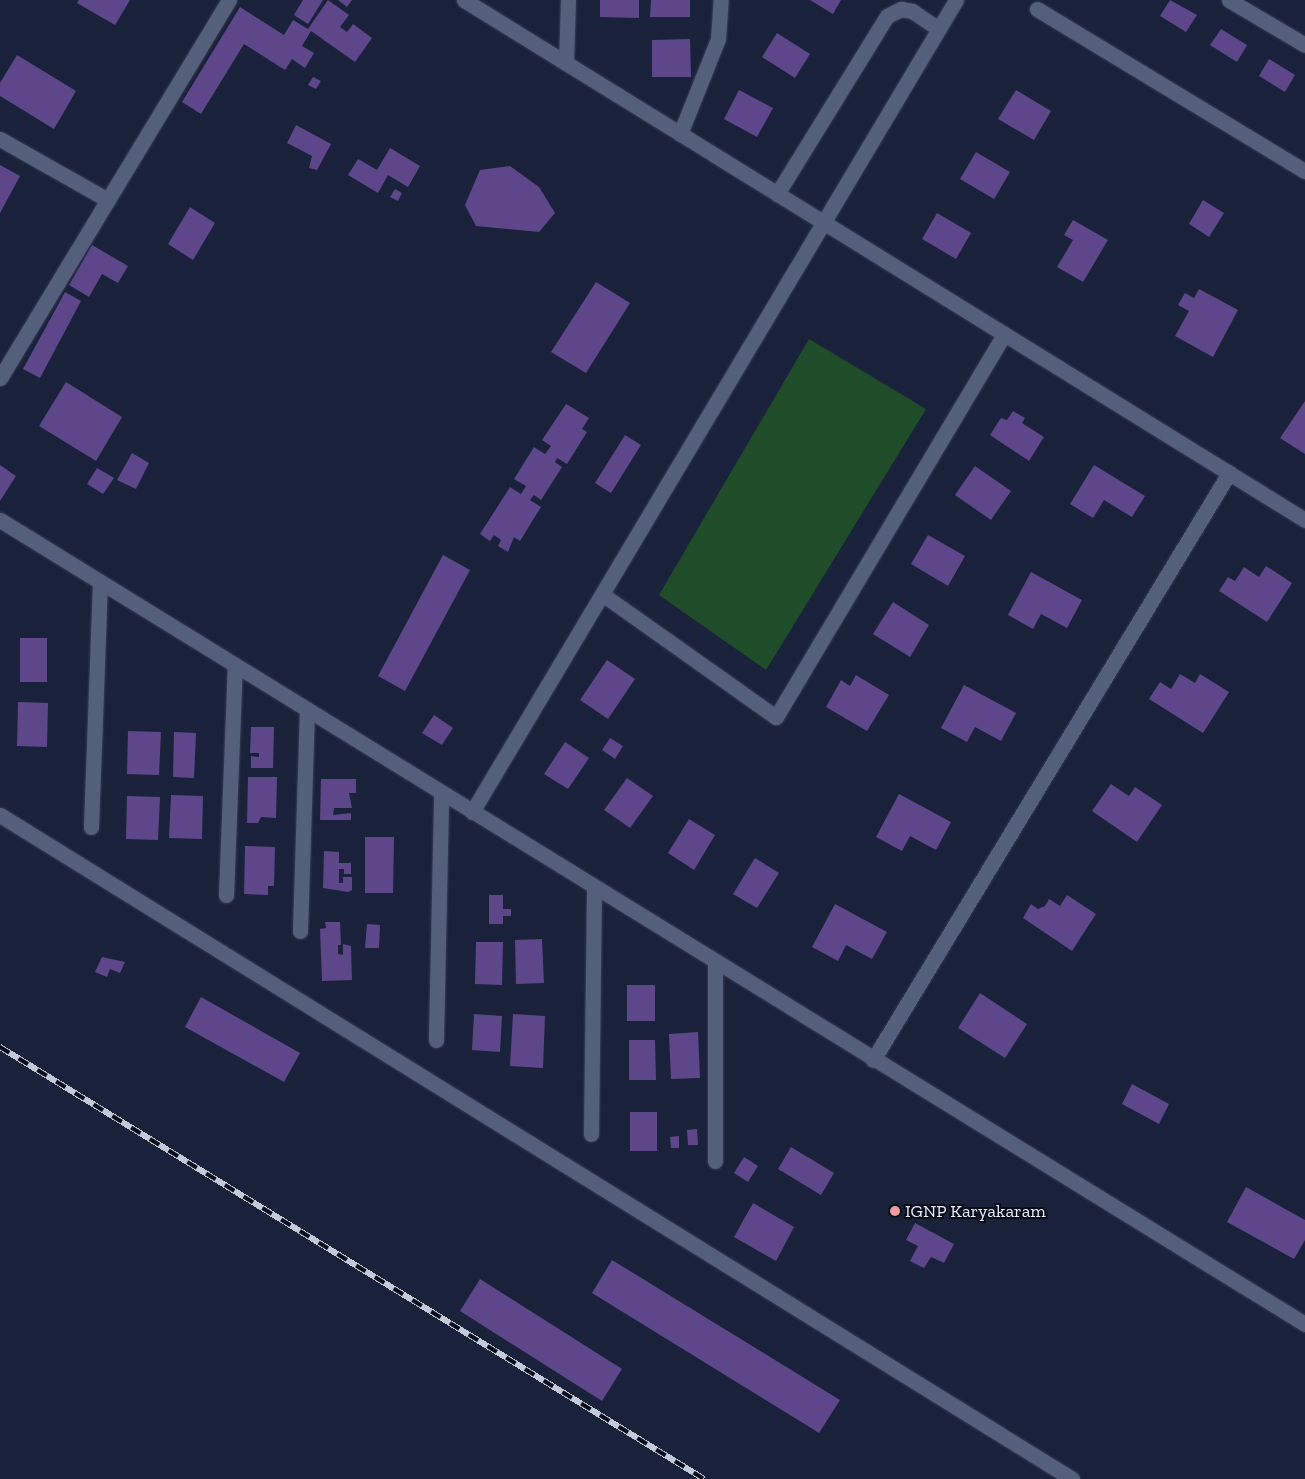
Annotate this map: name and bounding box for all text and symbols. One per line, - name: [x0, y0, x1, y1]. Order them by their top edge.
- place label: IGNP Karyakaram: [905, 1200, 1046, 1222]
- marker: IGNP Karyakaram: [889, 1205, 901, 1217]

